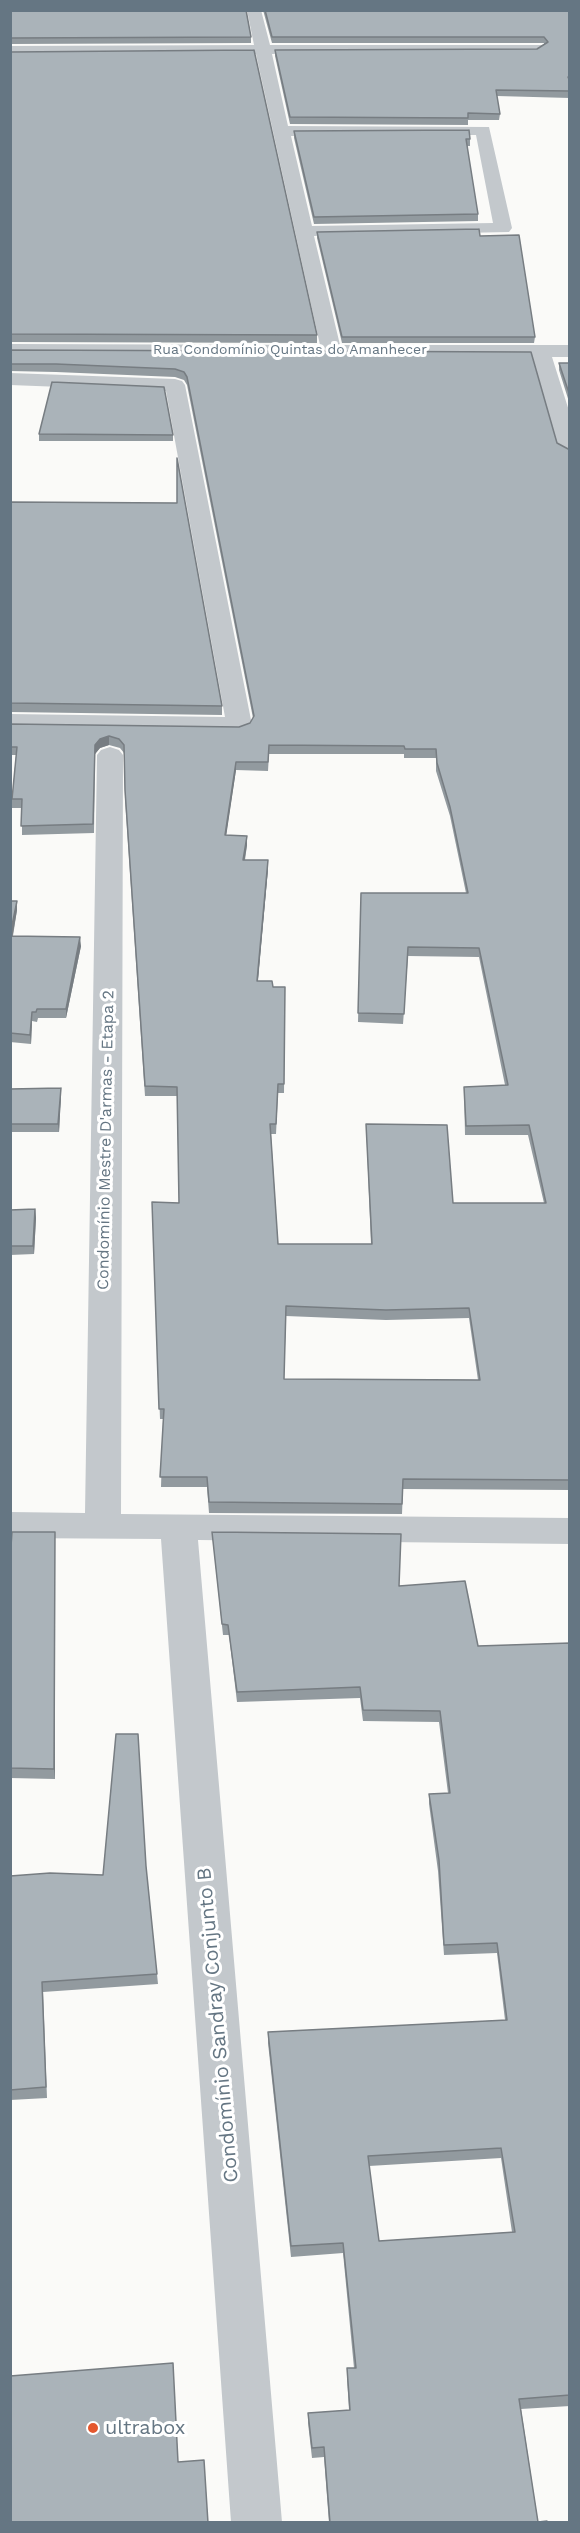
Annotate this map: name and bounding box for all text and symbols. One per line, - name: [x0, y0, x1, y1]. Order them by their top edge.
- street label: Rua Condomínio Quintas do Amanhecer: [153, 342, 427, 358]
- street label: Condomínio Mestre D'armas - Etapa 2: [94, 990, 118, 1290]
- street label: Condomínio Sandray Conjunto B: [192, 1866, 244, 2184]
- place label: ultrabox: [105, 2416, 185, 2440]
- marker: ultrabox: [86, 2421, 100, 2435]

